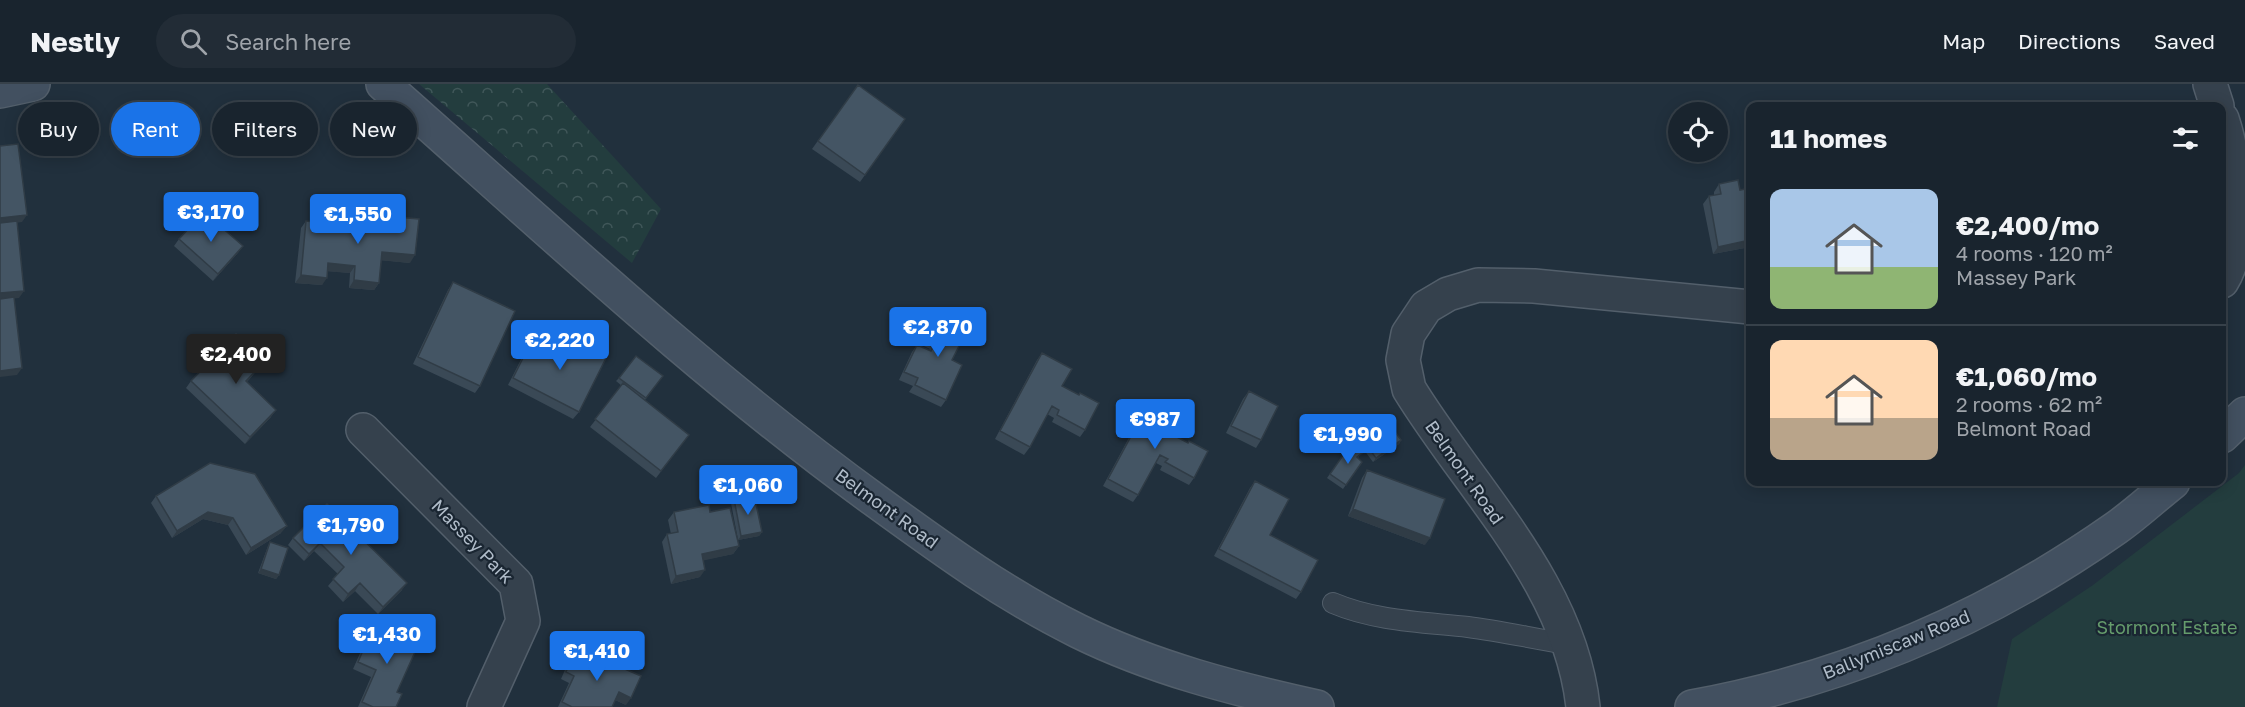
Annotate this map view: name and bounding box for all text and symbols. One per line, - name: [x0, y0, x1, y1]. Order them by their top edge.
- search box: [156, 14, 576, 68]
- text: Nestly: [30, 25, 120, 58]
- icon: search: [177, 25, 210, 58]
- text: Search here: [225, 28, 351, 55]
- text: Map: [1942, 28, 1985, 54]
- text: Directions: [2018, 28, 2121, 54]
- text: Saved: [2154, 28, 2215, 54]
- chip: Buy: [18, 102, 99, 156]
- chip: Rent: [111, 102, 200, 156]
- chip: Filters: [212, 102, 318, 156]
- chip: New: [330, 102, 417, 156]
- map controls: [1668, 102, 1728, 162]
- button: locate: [1668, 102, 1728, 162]
- icon: filters: [2169, 122, 2202, 155]
- text: 11 homes: [1770, 123, 1887, 154]
- pin: €3,170: [162, 192, 260, 243]
- pin: €1,550: [309, 194, 407, 245]
- text: €3,170: [178, 199, 244, 223]
- text: €1,550: [324, 201, 392, 225]
- text: €2,400/mo: [1956, 210, 2099, 241]
- icon: home: [1818, 213, 1890, 285]
- text: 4 rooms · 120 m²: [1956, 241, 2113, 265]
- text: Massey Park: [1956, 265, 2076, 289]
- pin: €2,870: [889, 307, 987, 358]
- text: €2,870: [903, 314, 973, 338]
- pin: €2,220: [511, 320, 609, 371]
- text: €2,220: [525, 327, 595, 351]
- pin: €2,400: [187, 334, 285, 385]
- text: €2,400: [200, 341, 272, 365]
- text: €1,060/mo: [1956, 361, 2097, 392]
- icon: home: [1818, 364, 1890, 436]
- text: 2 rooms · 62 m²: [1956, 392, 2102, 416]
- pin: €987: [1119, 399, 1191, 450]
- text: €987: [1130, 406, 1180, 430]
- pin: €1,990: [1299, 414, 1397, 465]
- street label: Belmont Road: [1421, 416, 1509, 528]
- text: Belmont Road: [1956, 416, 2091, 440]
- text: €1,990: [1313, 421, 1383, 445]
- street label: Belmont Road: [831, 463, 943, 553]
- pin: €1,060: [699, 465, 797, 516]
- text: €1,060: [713, 472, 783, 496]
- street label: Massey Park: [427, 494, 519, 588]
- pin: €1,790: [302, 505, 400, 556]
- text: €1,790: [317, 512, 385, 536]
- street label: Ballymiscaw Road: [1819, 604, 1973, 684]
- pin: €1,430: [338, 614, 436, 665]
- park label: Stormont Estate: [2097, 616, 2237, 638]
- text: €1,430: [353, 621, 421, 645]
- pin: €1,410: [548, 631, 646, 682]
- text: €1,410: [564, 638, 630, 662]

